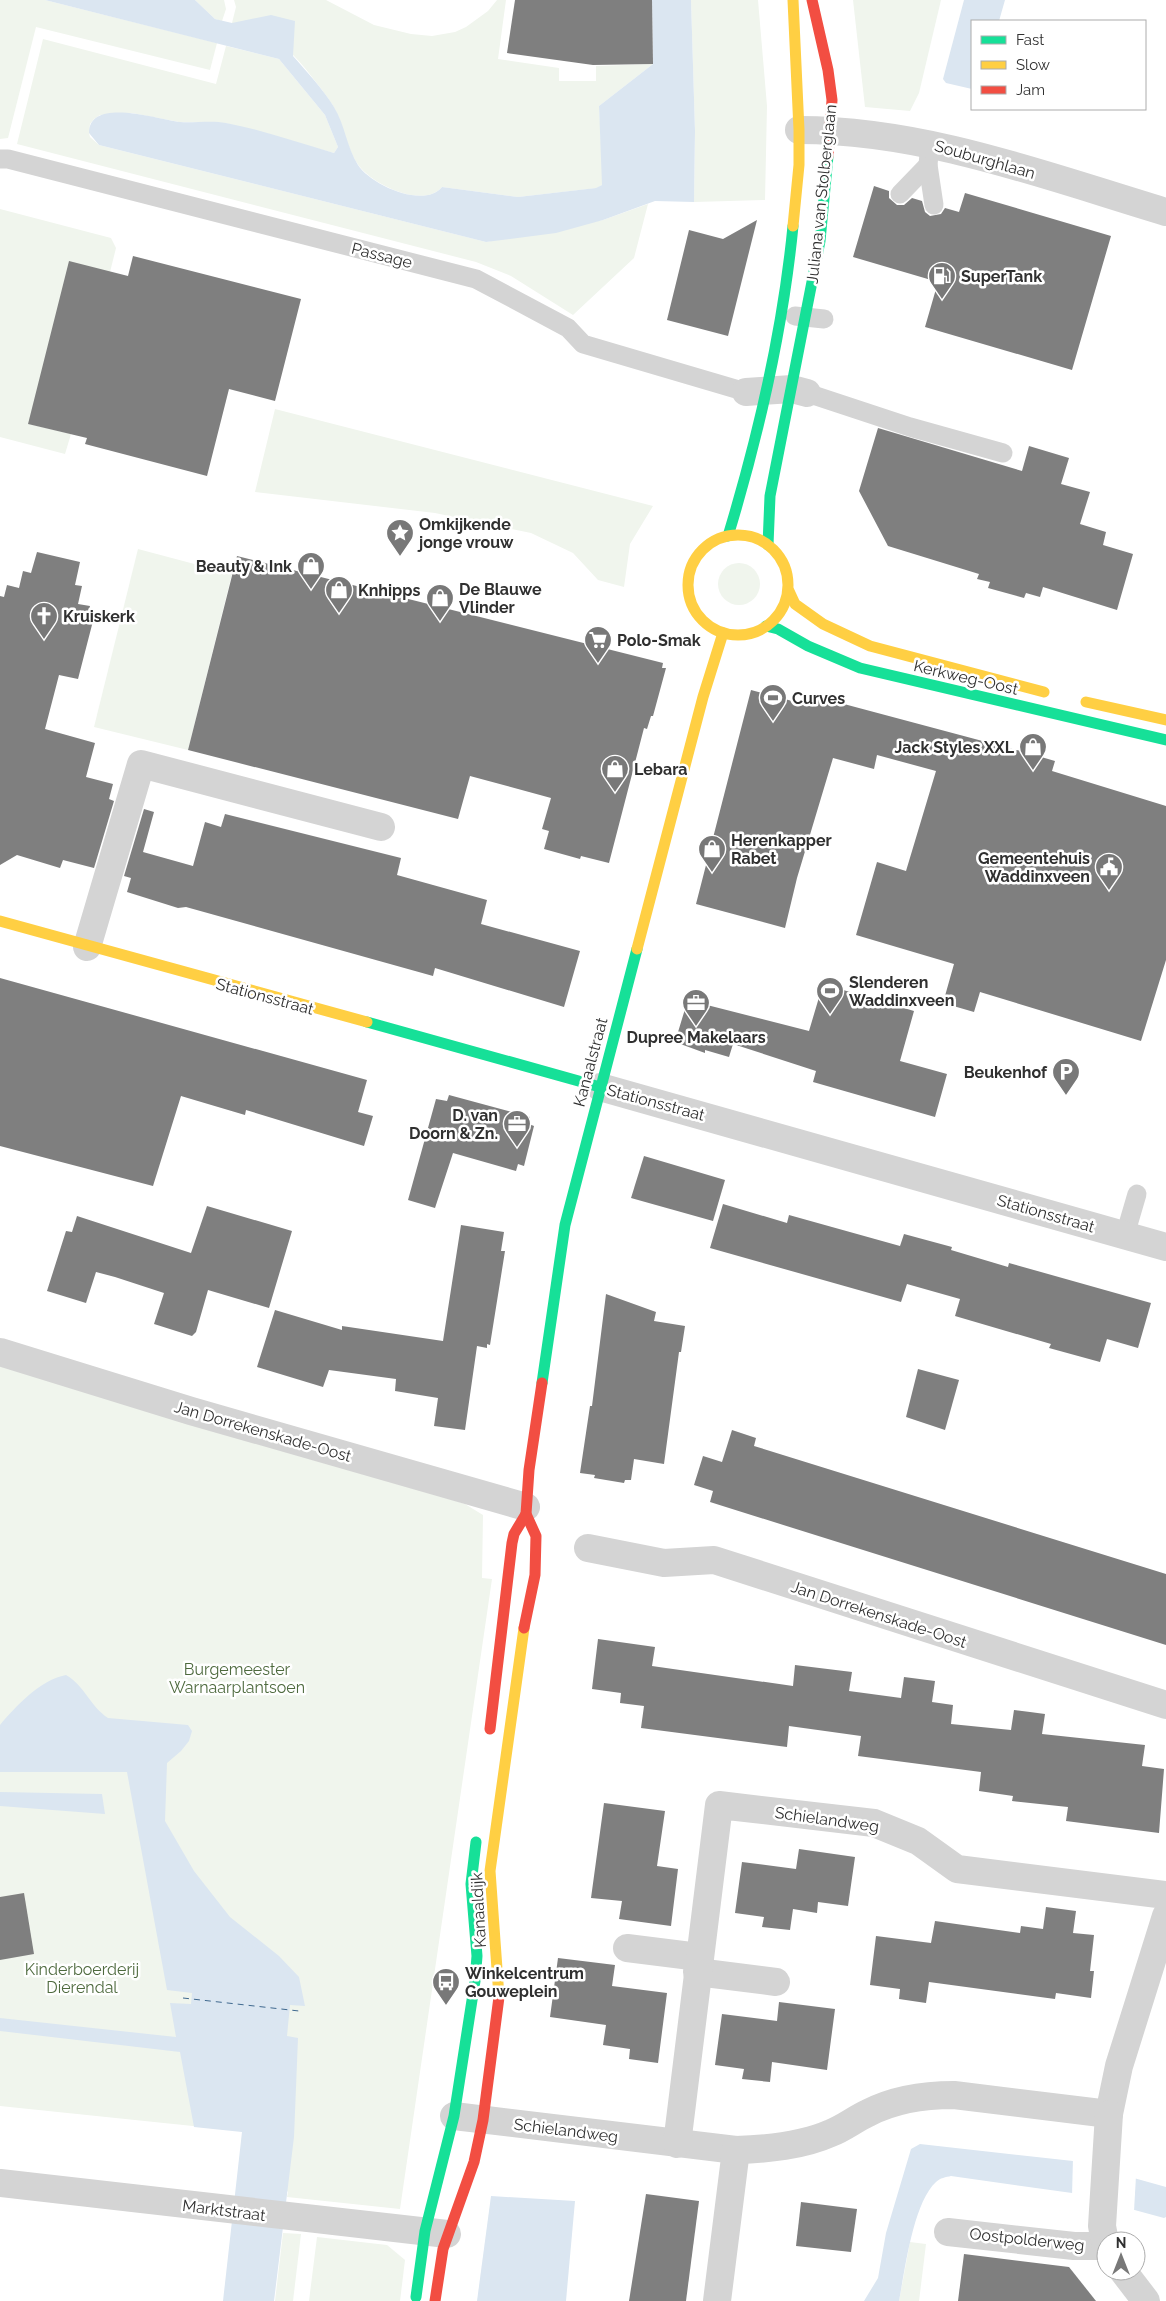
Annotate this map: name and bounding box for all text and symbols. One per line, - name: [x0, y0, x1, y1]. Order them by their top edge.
- legend: [971, 20, 1146, 110]
- text: Fast: [1016, 31, 1044, 49]
- text: Slow: [1016, 56, 1050, 74]
- text: Jam: [1016, 81, 1045, 99]
- street label: Juliana van Stolberglaan: [803, 103, 840, 285]
- street label: Souburghlaan: [932, 136, 1037, 183]
- street label: Passage: [349, 239, 414, 272]
- fuel station icon: SuperTank: [927, 261, 957, 300]
- place label: SuperTank: [961, 267, 1042, 286]
- place label: Omkijkende jonge vrouw: [417, 515, 514, 552]
- place icon: Omkijkende jonge vrouw: [385, 518, 415, 557]
- shop icon: Beauty & Ink: [296, 551, 326, 590]
- place label: Beauty & Ink: [196, 557, 292, 576]
- shop icon: Knhipps: [324, 575, 354, 614]
- place label: De Blauwe Vlinder: [459, 580, 542, 617]
- place label: Knhipps: [358, 581, 420, 600]
- shop icon: De Blauwe Vlinder: [425, 583, 455, 622]
- church icon: Kruiskerk: [29, 601, 59, 640]
- place label: Kruiskerk: [63, 607, 135, 626]
- supermarket icon: Polo-Smak: [583, 625, 613, 664]
- place label: Polo-Smak: [617, 631, 701, 650]
- street label: Kerkweg-Oost: [912, 656, 1021, 699]
- sports icon: Curves: [758, 683, 788, 722]
- place label: Curves: [792, 689, 845, 708]
- shop icon: Jack Styles XXL: [1018, 732, 1048, 771]
- place label: Jack Styles XXL: [895, 738, 1015, 757]
- shop icon: Lebara: [600, 754, 630, 793]
- place label: Lebara: [634, 760, 688, 779]
- place label: Herenkapper Rabet: [731, 831, 832, 868]
- shop icon: Herenkapper Rabet: [697, 834, 727, 873]
- place label: Gemeentehuis Waddinxveen: [978, 849, 1090, 886]
- public building icon: Gemeentehuis Waddinxveen: [1094, 852, 1124, 891]
- place label: Slenderen Waddinxveen: [849, 973, 954, 1010]
- street label: Stationsstraat: [214, 974, 316, 1019]
- sports icon: Slenderen Waddinxveen: [815, 976, 845, 1015]
- office icon: Dupree Makelaars: [681, 988, 711, 1027]
- street label: Kanaalstraat: [569, 1015, 612, 1109]
- place label: Dupree Makelaars: [626, 1028, 766, 1047]
- parking icon: Beukenhof: [1051, 1057, 1081, 1096]
- place label: Beukenhof: [964, 1063, 1048, 1082]
- street label: Stationsstraat: [605, 1080, 707, 1125]
- place label: D. van Doorn & Zn.: [409, 1106, 498, 1143]
- office icon: D. van Doorn & Zn.: [502, 1109, 532, 1148]
- street label: Stationsstraat: [995, 1191, 1097, 1237]
- street label: Jan Dorrekenskade-Oost: [172, 1397, 354, 1466]
- street label: Jan Dorrekenskade-Oost: [789, 1577, 970, 1652]
- park label: Burgemeester Warnaarplantsoen: [169, 1660, 305, 1697]
- street label: Schielandweg: [774, 1803, 880, 1836]
- street label: Kanaaldijk: [467, 1871, 490, 1948]
- park label: Kinderboerderij Dierendal: [25, 1960, 139, 1997]
- place label: Winkelcentrum Gouweplein: [465, 1964, 584, 2001]
- bus stop icon: Winkelcentrum Gouweplein: [431, 1967, 461, 2006]
- street label: Schielandweg: [513, 2115, 619, 2146]
- street label: Marktstraat: [181, 2196, 267, 2225]
- street label: Oostpolderweg: [969, 2224, 1085, 2255]
- north arrow: [1096, 2231, 1146, 2281]
- text: N: [1116, 2235, 1126, 2251]

